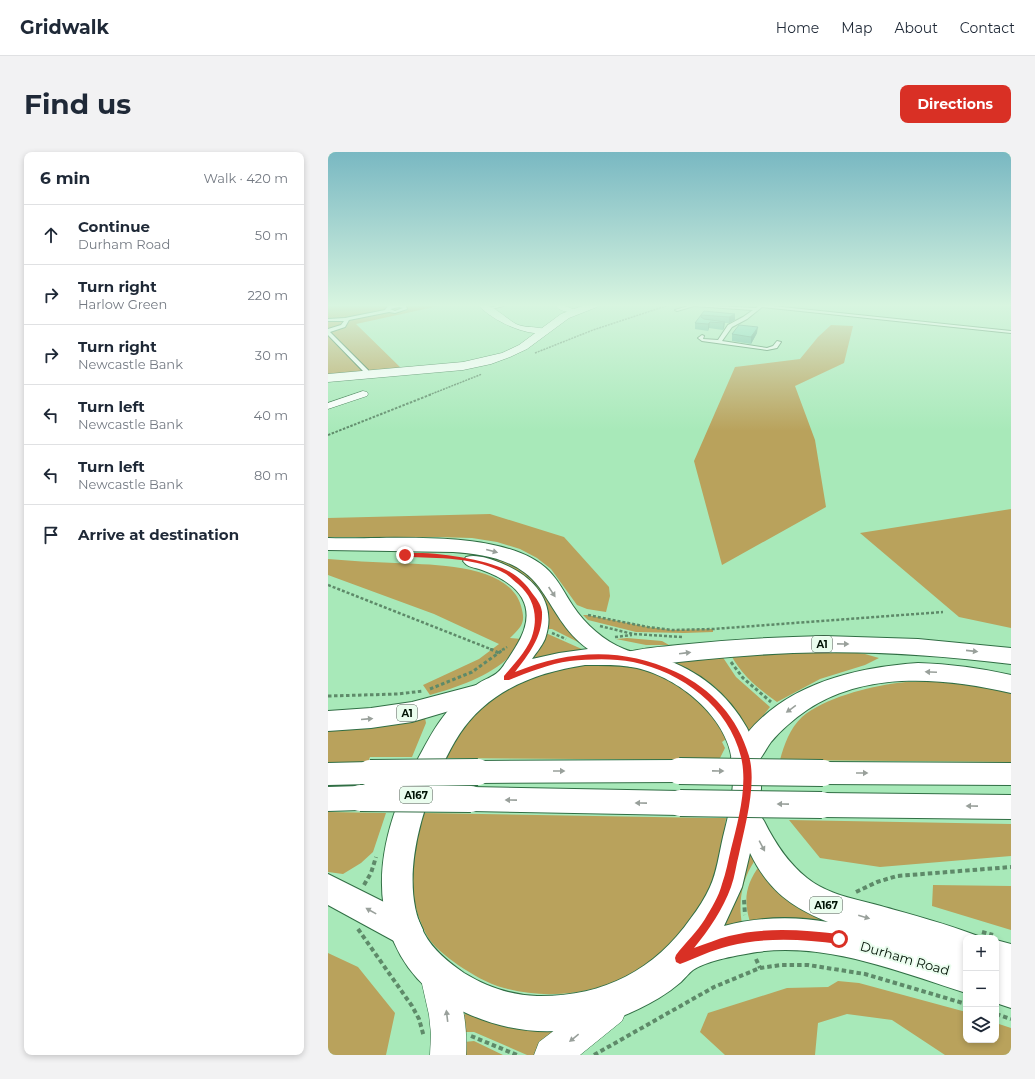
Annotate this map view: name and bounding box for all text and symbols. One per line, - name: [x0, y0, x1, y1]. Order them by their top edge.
- text: Gridwalk: [20, 16, 109, 39]
- text: Home: [776, 19, 819, 37]
- text: Map: [841, 19, 872, 37]
- text: About: [894, 19, 938, 37]
- text: Contact: [960, 19, 1015, 37]
- button: Directions: [900, 85, 1011, 123]
- text: Find us: [24, 87, 131, 121]
- text: 6 min: [40, 168, 90, 188]
- text: Walk · 420 m: [204, 170, 288, 186]
- text: Continue: [78, 217, 150, 236]
- icon: ahead: [40, 224, 62, 246]
- text: 50 m: [255, 227, 288, 243]
- text: Durham Road: [78, 236, 170, 252]
- text: Turn right: [78, 277, 157, 296]
- icon: right: [40, 284, 62, 306]
- text: 220 m: [247, 287, 288, 303]
- text: Harlow Green: [78, 296, 167, 312]
- text: Turn right: [78, 337, 157, 356]
- icon: right: [40, 344, 62, 366]
- text: 30 m: [255, 347, 288, 363]
- text: Newcastle Bank: [78, 356, 183, 372]
- text: Turn left: [78, 397, 145, 416]
- icon: left: [40, 404, 62, 426]
- text: 40 m: [254, 407, 288, 423]
- text: Newcastle Bank: [78, 416, 183, 432]
- text: Turn left: [78, 457, 145, 476]
- icon: left: [40, 464, 62, 486]
- text: 80 m: [254, 467, 288, 483]
- text: Newcastle Bank: [78, 476, 183, 492]
- icon: arrive: [40, 524, 62, 546]
- text: Arrive at destination: [78, 525, 239, 544]
- route end: [396, 546, 414, 564]
- one-way arrow: [487, 548, 499, 554]
- one-way arrow: [548, 587, 556, 597]
- road number: A1: [812, 636, 832, 652]
- one-way arrow: [837, 641, 850, 647]
- one-way arrow: [966, 648, 978, 655]
- one-way arrow: [679, 650, 691, 656]
- one-way arrow: [924, 669, 937, 675]
- road number: A1: [397, 705, 417, 721]
- one-way arrow: [785, 705, 796, 713]
- one-way arrow: [361, 715, 373, 722]
- one-way arrow: [553, 768, 566, 774]
- one-way arrow: [712, 768, 725, 774]
- one-way arrow: [856, 770, 869, 776]
- road number: A167: [400, 787, 432, 803]
- one-way arrow: [504, 797, 517, 803]
- one-way arrow: [635, 799, 647, 806]
- one-way arrow: [777, 801, 789, 808]
- one-way arrow: [965, 803, 978, 809]
- one-way arrow: [759, 840, 765, 851]
- road number: A167: [810, 897, 842, 913]
- one-way arrow: [365, 908, 377, 914]
- one-way arrow: [858, 915, 870, 921]
- route start: [830, 930, 848, 948]
- map controls: [963, 935, 999, 1043]
- button: +: [963, 935, 999, 971]
- street label: Durham Road: [858, 938, 952, 978]
- button: −: [963, 971, 999, 1007]
- button: layers: [963, 1007, 999, 1043]
- one-way arrow: [444, 1010, 450, 1022]
- one-way arrow: [568, 1033, 579, 1042]

